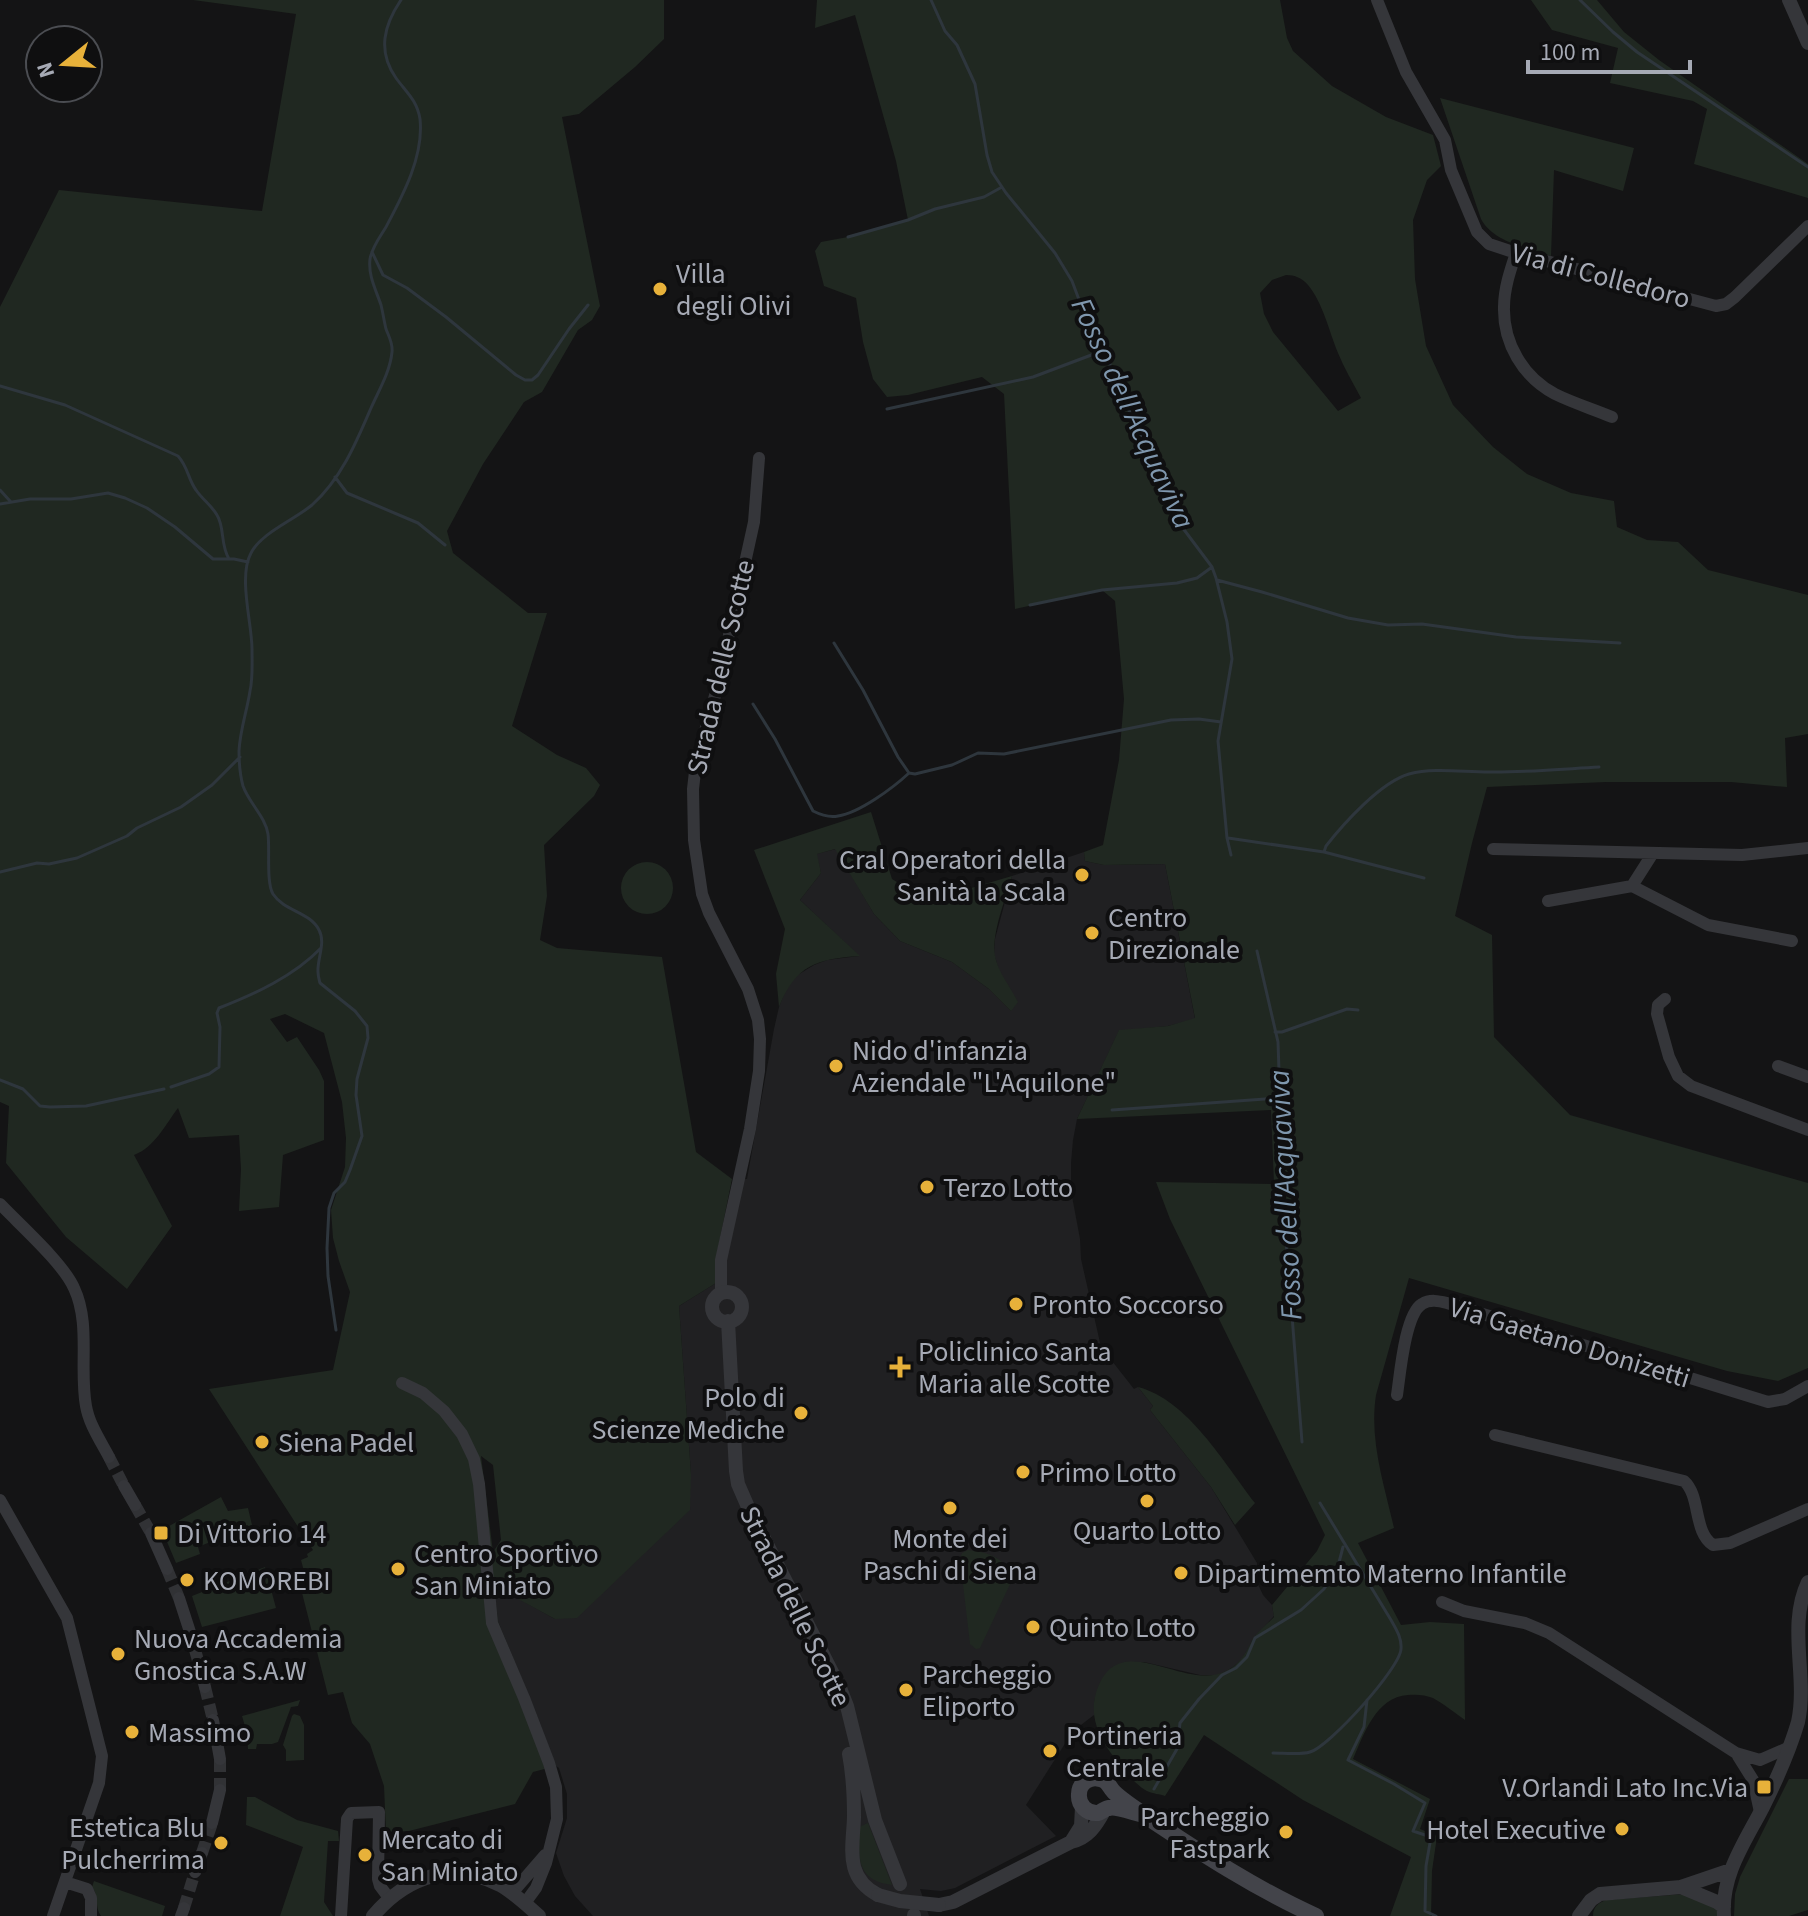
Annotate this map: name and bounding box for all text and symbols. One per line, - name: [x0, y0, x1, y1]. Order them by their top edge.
- north arrow: [24, 24, 104, 104]
- scale bar: [1528, 24, 1690, 74]
- text: 100 m: [1540, 35, 1600, 70]
- text: N: [28, 58, 63, 82]
- street label: Via di Colledoro: [1507, 233, 1695, 319]
- place label: Villa degli Olivi: [676, 254, 791, 326]
- marker: Villa degli Olivi: [651, 280, 669, 298]
- water label: Fosso dell'Acquaviva: [1060, 290, 1205, 536]
- street label: Strada delle Scotte: [677, 556, 765, 778]
- place label: Cral Operatori della Sanità la Scala: [839, 840, 1066, 912]
- marker: Cral Operatori della Sanità la Scala: [1073, 866, 1091, 884]
- place label: Centro Direzionale: [1108, 898, 1240, 970]
- marker: Centro Direzionale: [1083, 924, 1101, 942]
- place label: Nido d'infanzia Aziendale "L'Aquilone": [852, 1031, 1116, 1103]
- marker: Nido d'infanzia Aziendale "L'Aquilone": [827, 1057, 845, 1075]
- water label: Fosso dell'Acquaviva: [1257, 1068, 1314, 1321]
- place label: Terzo Lotto: [943, 1168, 1073, 1208]
- marker: Terzo Lotto: [918, 1178, 936, 1196]
- place label: Pronto Soccorso: [1032, 1285, 1224, 1325]
- street label: Via Gaetano Donizetti: [1444, 1287, 1695, 1399]
- marker: Pronto Soccorso: [1007, 1295, 1025, 1313]
- place label: Policlinico Santa Maria alle Scotte: [918, 1332, 1112, 1404]
- marker: Policlinico Santa Maria alle Scotte: [889, 1356, 911, 1378]
- place label: Polo di Scienze Mediche: [592, 1378, 785, 1450]
- marker: Polo di Scienze Mediche: [792, 1404, 810, 1422]
- place label: Siena Padel: [278, 1423, 414, 1463]
- marker: Siena Padel: [253, 1433, 271, 1451]
- place label: Primo Lotto: [1039, 1453, 1177, 1493]
- marker: Primo Lotto: [1014, 1463, 1032, 1481]
- marker: Quarto Lotto: [1138, 1492, 1156, 1510]
- street label: Strada delle Scotte: [729, 1499, 861, 1714]
- marker: Monte dei Paschi di Siena: [941, 1499, 959, 1517]
- place label: Quarto Lotto: [1073, 1511, 1221, 1551]
- place label: Di Vittorio 14: [177, 1514, 326, 1554]
- place label: Monte dei Paschi di Siena: [863, 1519, 1037, 1591]
- marker: Di Vittorio 14: [152, 1524, 170, 1542]
- place label: Centro Sportivo San Miniato: [414, 1534, 599, 1606]
- place label: Dipartimemto Materno Infantile: [1197, 1554, 1567, 1594]
- marker: Centro Sportivo San Miniato: [389, 1560, 407, 1578]
- place label: KOMOREBI: [203, 1561, 331, 1601]
- marker: Dipartimemto Materno Infantile: [1172, 1564, 1190, 1582]
- marker: KOMOREBI: [178, 1571, 196, 1589]
- place label: Quinto Lotto: [1049, 1608, 1196, 1648]
- marker: Quinto Lotto: [1024, 1618, 1042, 1636]
- place label: Nuova Accademia Gnostica S.A.W: [134, 1619, 342, 1691]
- marker: Nuova Accademia Gnostica S.A.W: [109, 1645, 127, 1663]
- place label: Parcheggio Eliporto: [922, 1655, 1052, 1727]
- marker: Parcheggio Eliporto: [897, 1681, 915, 1699]
- place label: Massimo: [148, 1713, 251, 1753]
- place label: Portineria Centrale: [1066, 1716, 1182, 1788]
- marker: Massimo: [123, 1723, 141, 1741]
- marker: Portineria Centrale: [1041, 1742, 1059, 1760]
- place label: V.Orlandi Lato Inc.Via: [1502, 1768, 1748, 1808]
- marker: V.Orlandi Lato Inc.Via: [1755, 1778, 1773, 1796]
- place label: Parcheggio Fastpark: [1140, 1797, 1270, 1869]
- place label: Estetica Blu Pulcherrima: [61, 1808, 205, 1880]
- place label: Hotel Executive: [1426, 1810, 1606, 1850]
- place label: Mercato di San Miniato: [381, 1820, 518, 1892]
- marker: Hotel Executive: [1613, 1820, 1631, 1838]
- marker: Parcheggio Fastpark: [1277, 1823, 1295, 1841]
- marker: Estetica Blu Pulcherrima: [212, 1834, 230, 1852]
- marker: Mercato di San Miniato: [356, 1846, 374, 1864]

